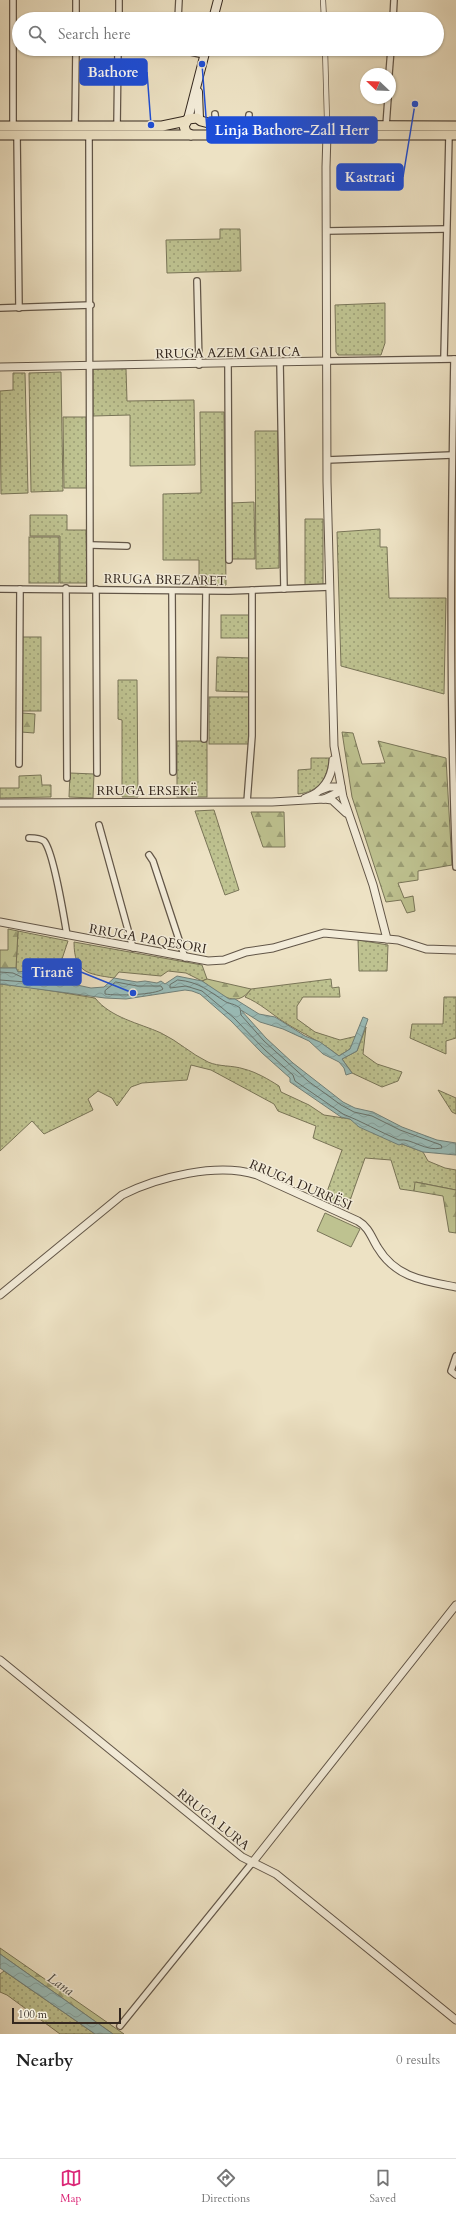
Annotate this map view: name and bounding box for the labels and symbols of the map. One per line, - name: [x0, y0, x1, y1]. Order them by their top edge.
- callout: Bathore: [80, 59, 147, 85]
- text: Bathore: [88, 63, 139, 82]
- north arrow: [360, 68, 396, 104]
- callout: Linja Bathore-Zall Herr: [207, 117, 377, 143]
- text: Linja Bathore-Zall Herr: [215, 121, 370, 140]
- callout: Kastrati: [337, 164, 403, 190]
- text: Kastrati: [345, 168, 396, 187]
- street label: RRUGA AZEM GALICA: [155, 343, 301, 363]
- street label: RRUGA BREZARET: [104, 570, 227, 590]
- street label: RRUGA ERSEKË: [97, 782, 197, 800]
- street label: RRUGA PAQESORI: [88, 920, 208, 958]
- callout: Tiranë: [23, 959, 81, 985]
- text: Tiranë: [31, 963, 73, 982]
- street label: RRUGA DURRËSI: [247, 1155, 355, 1215]
- street label: RRUGA LURA: [173, 1785, 254, 1855]
- water label: Lana: [44, 1969, 78, 2000]
- scale bar: [12, 2006, 121, 2025]

